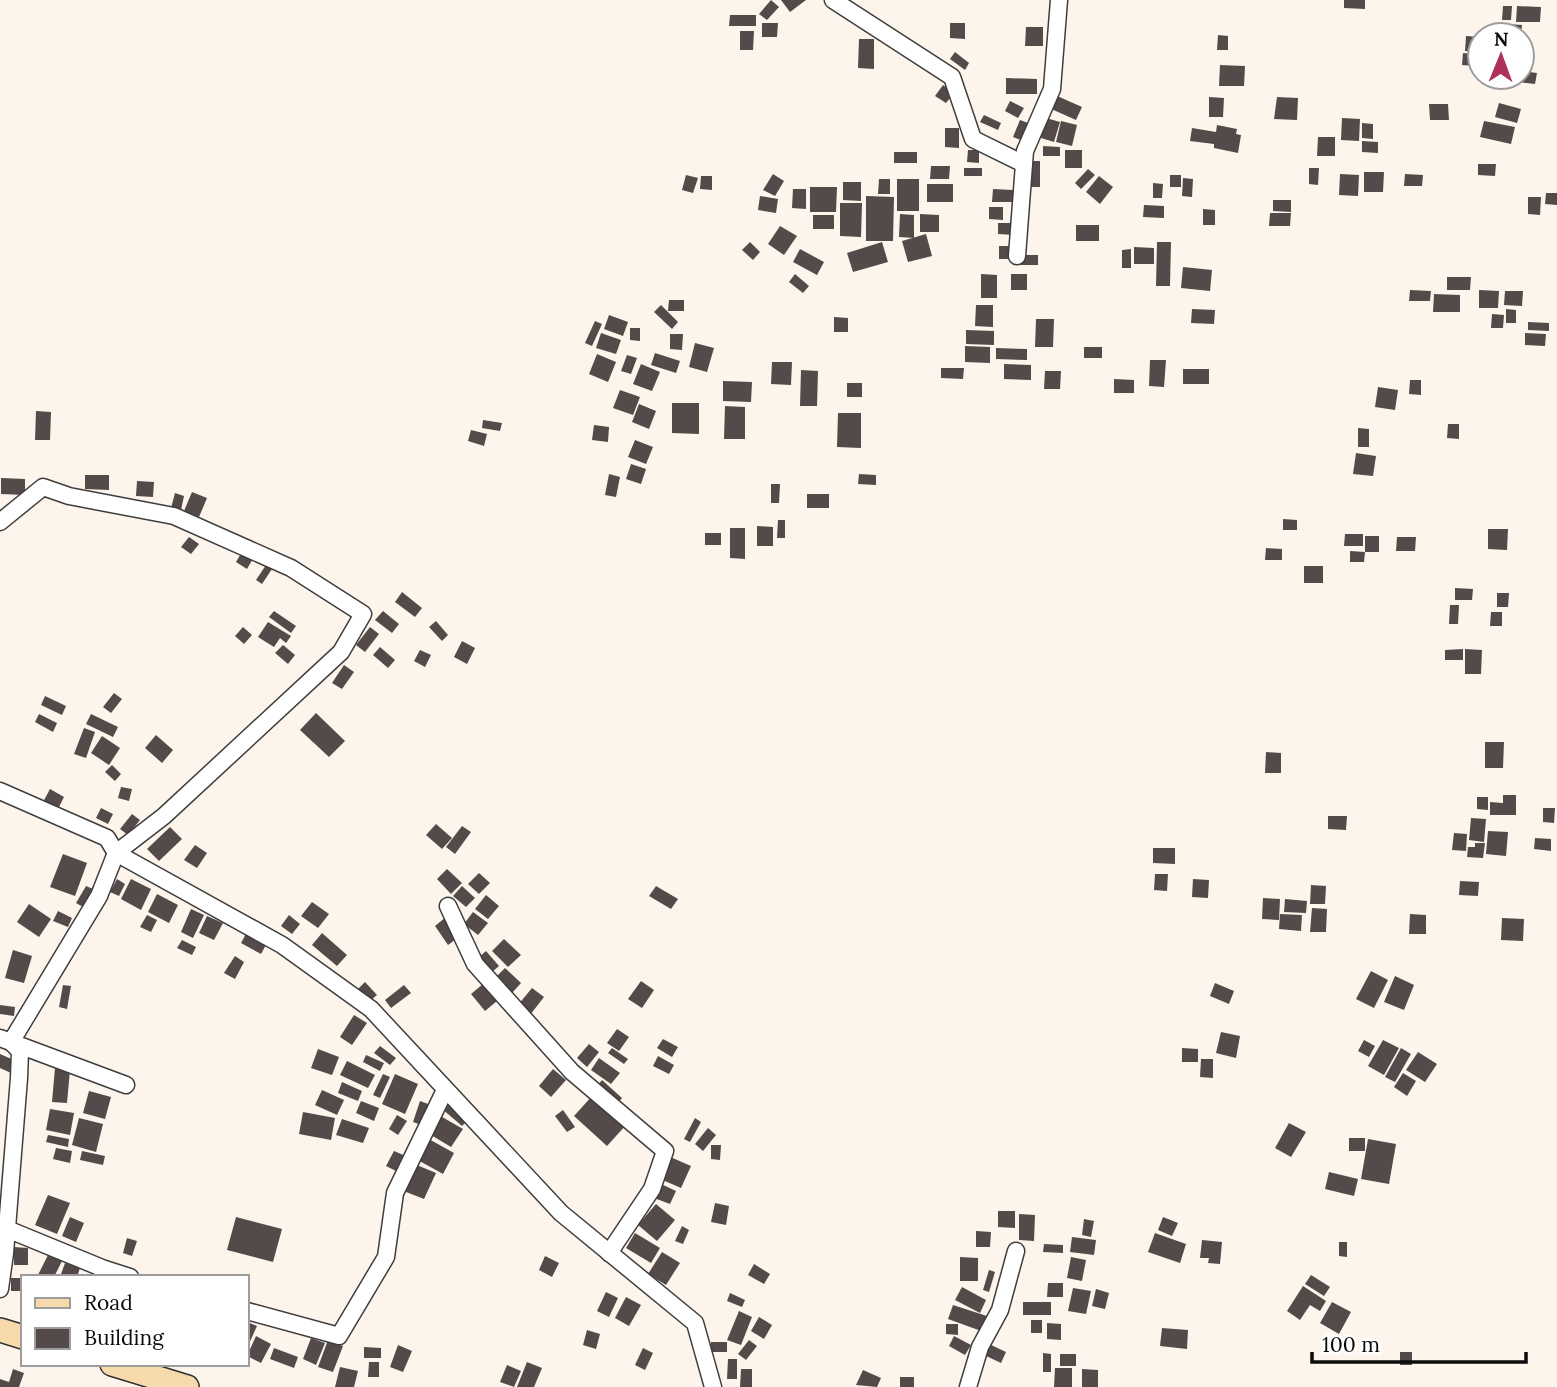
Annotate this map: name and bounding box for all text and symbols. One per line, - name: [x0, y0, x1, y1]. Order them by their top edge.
- north arrow: [1466, 21, 1536, 91]
- text: N: [1494, 27, 1509, 51]
- legend: [21, 1275, 248, 1366]
- text: Road: [84, 1289, 133, 1316]
- scale bar: [1312, 1320, 1526, 1364]
- text: Building: [84, 1324, 164, 1351]
- text: 100 m: [1322, 1331, 1380, 1358]

